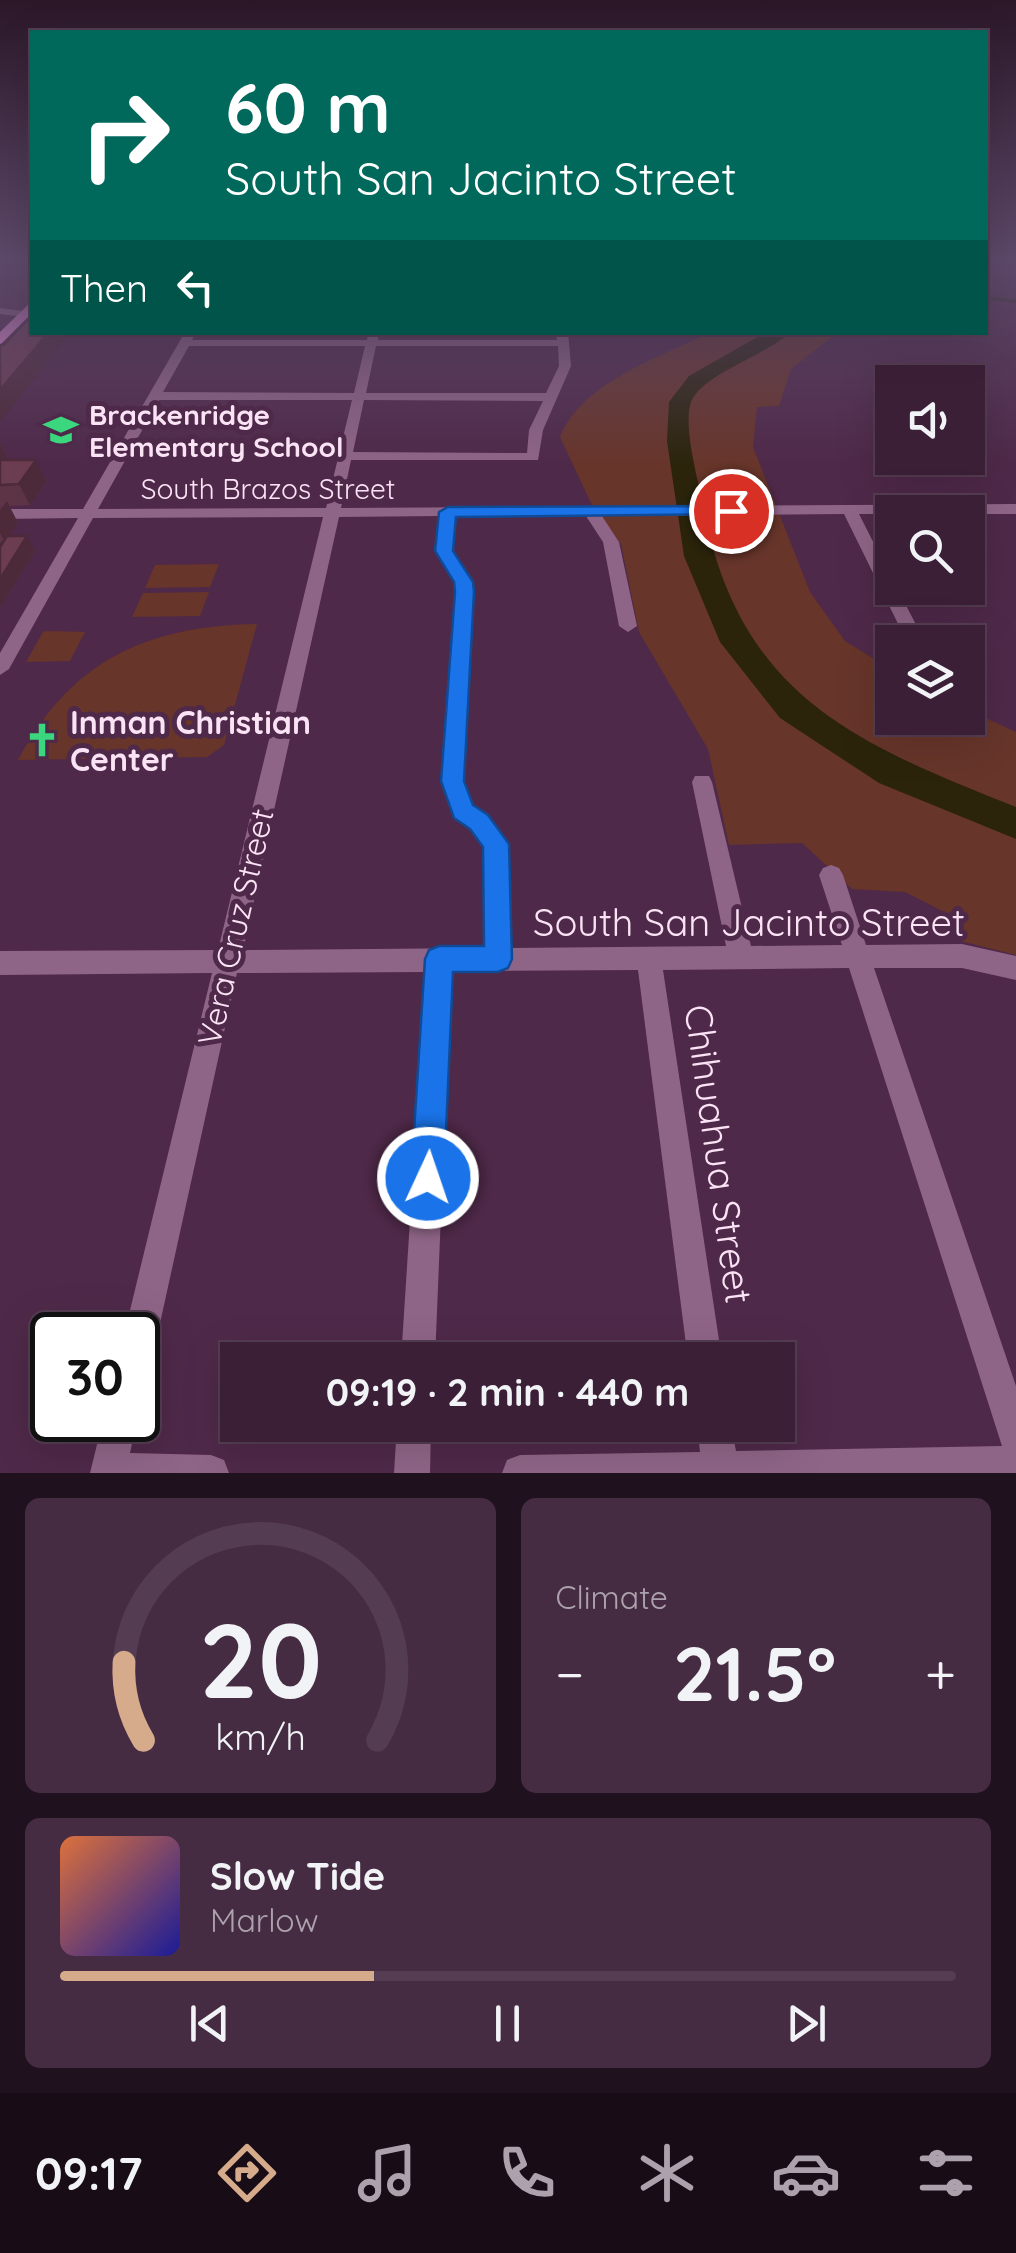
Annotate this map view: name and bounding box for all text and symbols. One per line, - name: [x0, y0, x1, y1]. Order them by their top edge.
- text: 60 m: [225, 63, 391, 151]
- icon: right: [60, 70, 190, 200]
- text: South San Jacinto Street: [225, 150, 736, 206]
- icon: left: [168, 260, 223, 315]
- text: Then: [60, 264, 148, 312]
- map controls: [875, 365, 985, 735]
- button: sound: [875, 365, 985, 475]
- place label: Brackenridge Elementary School: [89, 397, 344, 464]
- school or university icon: Brackenridge Elementary School: [42, 411, 80, 449]
- pin: [689, 469, 774, 554]
- street label: South Brazos Street: [141, 471, 395, 506]
- icon: arrive: [704, 484, 759, 539]
- button: search: [875, 495, 985, 605]
- button: layers: [875, 625, 985, 735]
- place label: Inman Christian Center: [70, 702, 311, 779]
- church icon: Inman Christian Center: [23, 721, 61, 759]
- street label: Vera Cruz Street: [188, 805, 282, 1049]
- street label: South San Jacinto Street: [533, 898, 965, 946]
- street label: Chihuahua Street: [674, 1002, 764, 1306]
- position arrow: [376, 1126, 480, 1230]
- speed limit sign: 30: [30, 1312, 160, 1442]
- text: 09:19 · 2 min · 440 m: [326, 1368, 689, 1416]
- text: Climate: [556, 1577, 668, 1617]
- text: 20: [199, 1594, 322, 1724]
- text: 21.5°: [673, 1626, 836, 1720]
- text: −: [556, 1639, 584, 1708]
- text: +: [925, 1639, 956, 1708]
- text: km/h: [215, 1714, 306, 1759]
- text: Slow Tide: [210, 1852, 385, 1900]
- text: Marlow: [210, 1900, 319, 1940]
- icon: previous: [182, 1996, 237, 2051]
- icon: pause: [480, 1996, 535, 2051]
- icon: next: [779, 1996, 834, 2051]
- icon: directions: [212, 2138, 282, 2208]
- icon: music: [352, 2138, 422, 2208]
- icon: phone: [492, 2138, 562, 2208]
- icon: climate: [632, 2138, 702, 2208]
- icon: car: [771, 2138, 841, 2208]
- icon: filters: [911, 2138, 981, 2208]
- text: 09:17: [35, 2145, 143, 2201]

